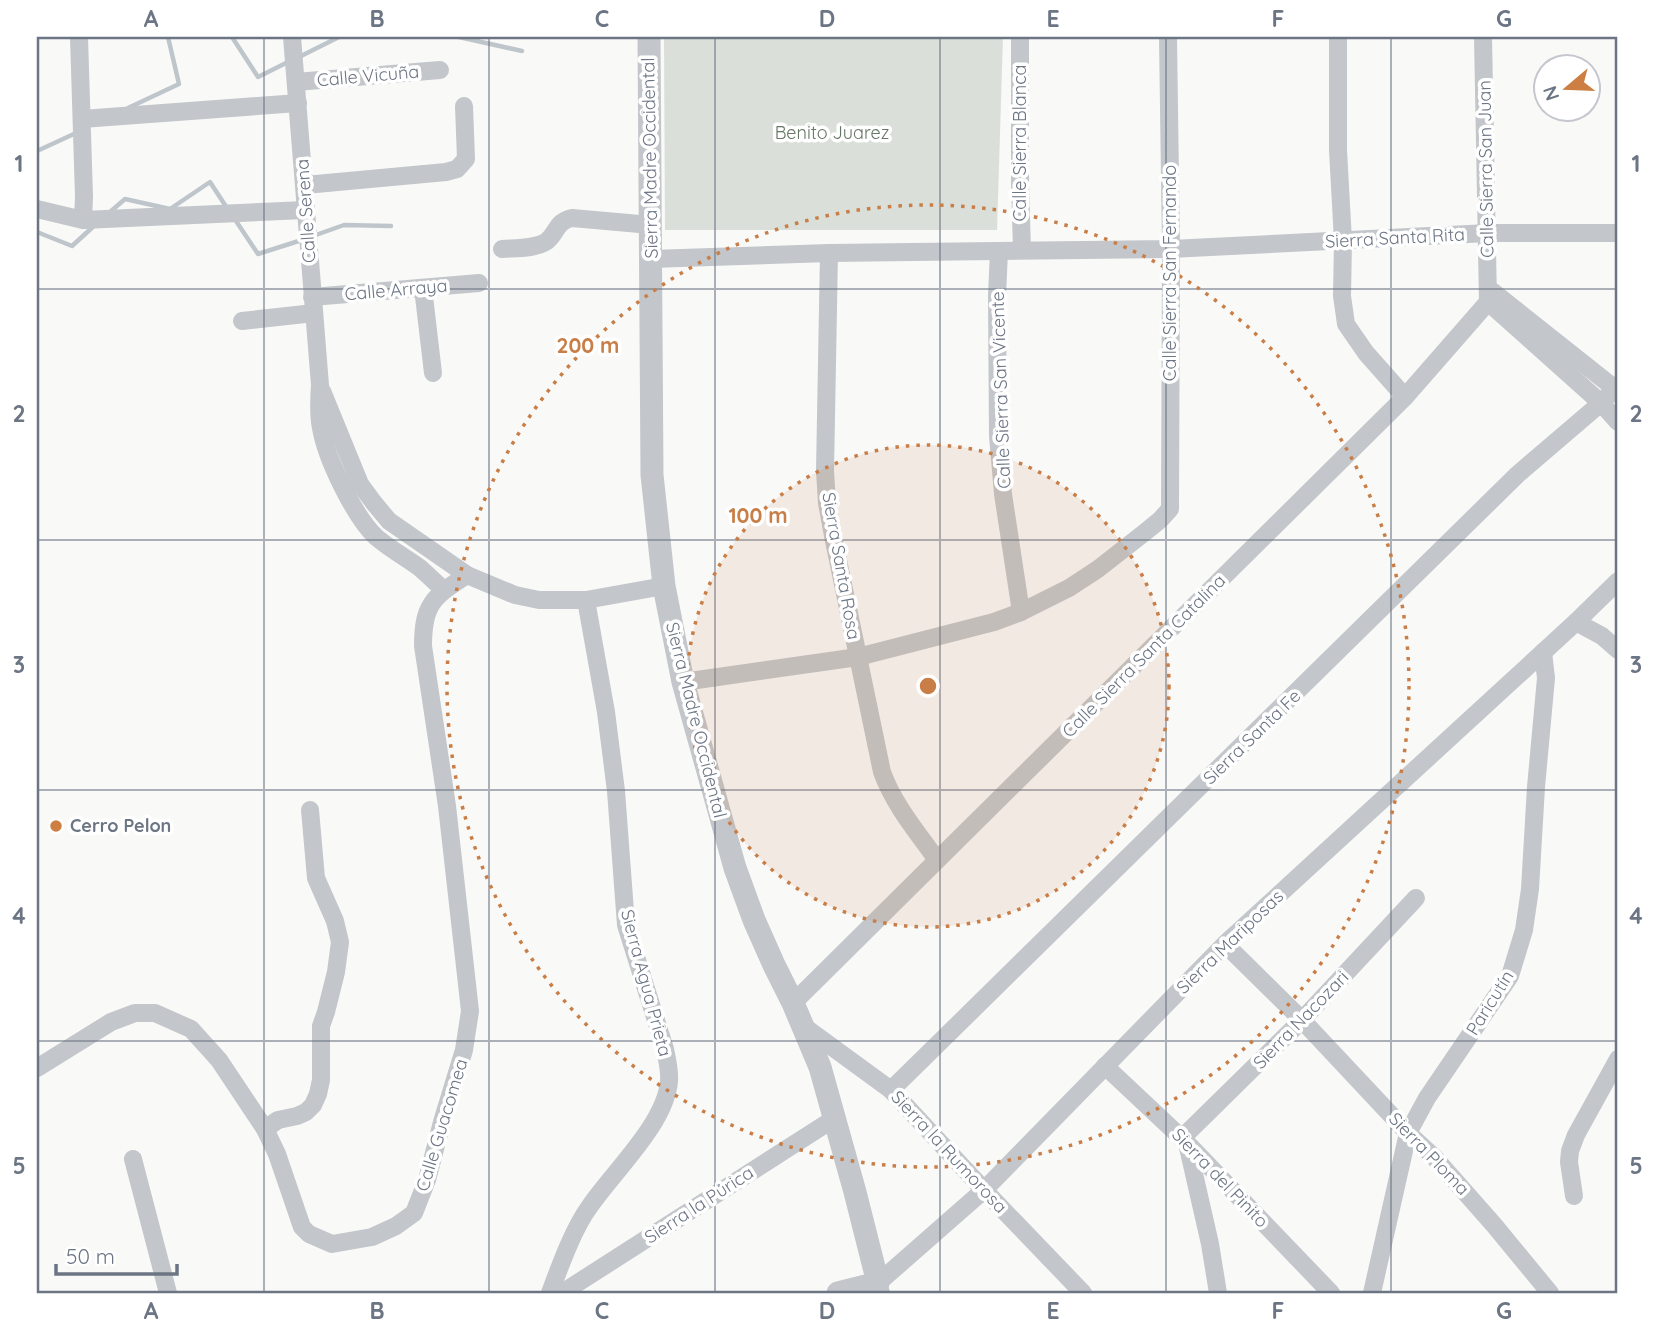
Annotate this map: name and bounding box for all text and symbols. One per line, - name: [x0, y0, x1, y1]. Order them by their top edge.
- text: A: [144, 4, 159, 33]
- text: B: [369, 4, 385, 33]
- text: C: [595, 4, 609, 33]
- text: D: [819, 4, 835, 33]
- text: E: [1046, 4, 1060, 33]
- text: F: [1272, 4, 1284, 33]
- text: G: [1496, 4, 1512, 33]
- north arrow: [1532, 52, 1602, 122]
- street label: Sierra Madre Occidental: [636, 57, 663, 259]
- street label: Calle Vicuña: [316, 60, 420, 91]
- street label: Calle Sierra Blanca: [1008, 65, 1031, 221]
- street label: Calle Sierra San Juan: [1472, 80, 1499, 258]
- text: N: [1537, 83, 1565, 104]
- park label: Benito Juarez: [775, 121, 889, 144]
- text: 1: [15, 149, 23, 178]
- text: 1: [1632, 149, 1640, 178]
- street label: Calle Serena: [290, 158, 321, 264]
- street label: Calle Sierra San Fernando: [1158, 165, 1181, 381]
- street label: Sierra Santa Rita: [1325, 222, 1465, 253]
- street label: Calle Arraya: [344, 274, 448, 305]
- street label: Calle Sierra San Vicente: [986, 291, 1015, 489]
- text: 200 m: [557, 332, 619, 358]
- text: 2: [12, 399, 26, 428]
- text: 2: [1629, 399, 1643, 428]
- street label: Sierra Santa Rosa: [817, 490, 866, 641]
- text: 100 m: [728, 502, 788, 528]
- street label: Calle Sierra Santa Catalina: [1057, 569, 1230, 742]
- street label: Sierra Madre Occidental: [661, 620, 732, 820]
- text: 3: [13, 650, 25, 679]
- text: 3: [1630, 650, 1642, 679]
- centre of rings: [916, 674, 940, 698]
- street label: Sierra Santa Fe: [1198, 684, 1305, 789]
- place label: Cerro Pelon: [70, 814, 171, 837]
- marker: Cerro Pelon: [48, 818, 64, 834]
- street label: Sierra Mariposas: [1171, 885, 1288, 999]
- text: 4: [12, 901, 26, 930]
- text: 4: [1629, 901, 1643, 930]
- street label: Sierra Agua Prieta: [616, 907, 677, 1059]
- street label: Sierra Nacozari: [1248, 966, 1353, 1074]
- street label: Paricutín: [1461, 966, 1518, 1039]
- street label: Calle Guacomea: [410, 1056, 473, 1194]
- street label: Sierra la Rumorosa: [886, 1085, 1012, 1218]
- street label: Sierra Ploma: [1384, 1107, 1475, 1200]
- street label: Sierra del Pinito: [1167, 1123, 1274, 1232]
- text: 5: [12, 1151, 26, 1180]
- text: 5: [1629, 1151, 1643, 1180]
- street label: Sierra la Púrica: [640, 1161, 758, 1248]
- scale bar: [56, 1232, 177, 1276]
- text: 50 m: [66, 1243, 115, 1269]
- text: A: [144, 1296, 159, 1325]
- text: B: [369, 1296, 385, 1325]
- text: C: [595, 1296, 609, 1325]
- text: D: [819, 1296, 835, 1325]
- text: E: [1046, 1296, 1060, 1325]
- text: F: [1272, 1296, 1284, 1325]
- text: G: [1496, 1296, 1512, 1325]

